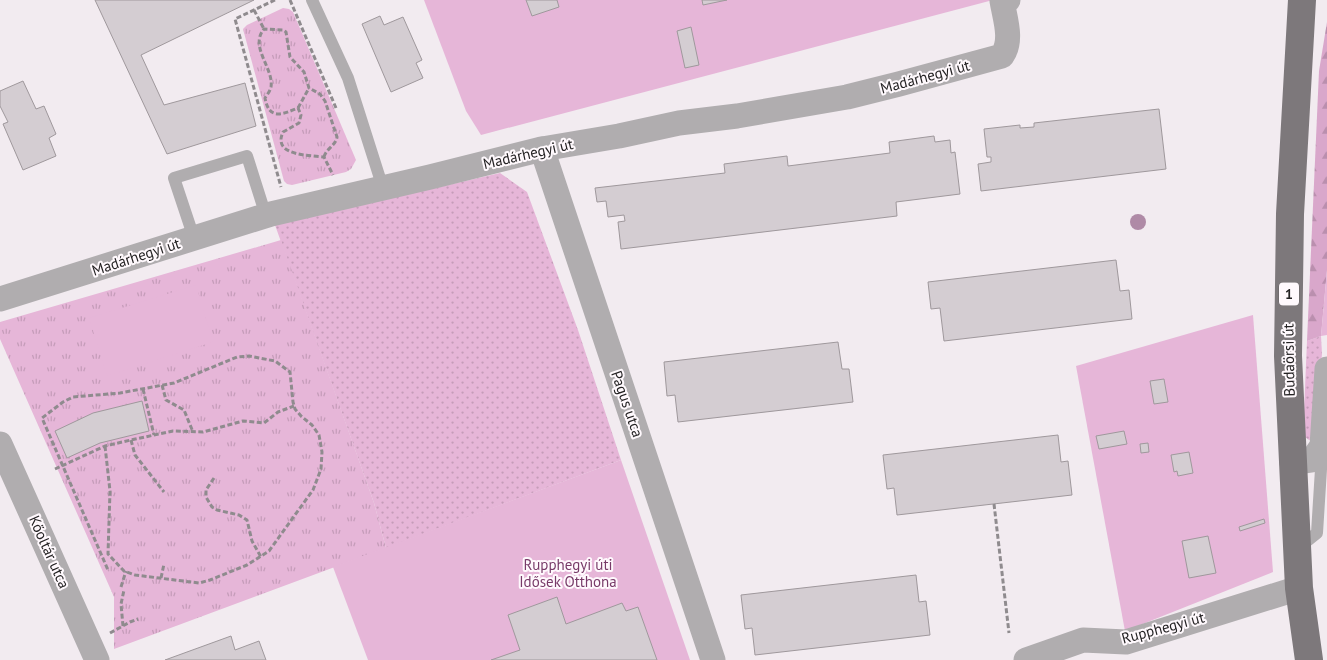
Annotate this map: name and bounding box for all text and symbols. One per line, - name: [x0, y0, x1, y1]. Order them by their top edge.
- street label: Madárhegyi út: [878, 55, 972, 98]
- street label: Madárhegyi út: [481, 134, 575, 173]
- street label: Madárhegyi út: [89, 233, 182, 280]
- road number: 1: [1279, 282, 1299, 306]
- street label: Budaörsi út: [1278, 323, 1299, 397]
- street label: Pagus utca: [607, 368, 648, 440]
- street label: Kőoltár utca: [25, 512, 74, 591]
- park label: Rupphegyi úti Idősek Otthona: [519, 555, 617, 591]
- street label: Rupphegyi út: [1119, 607, 1206, 648]

